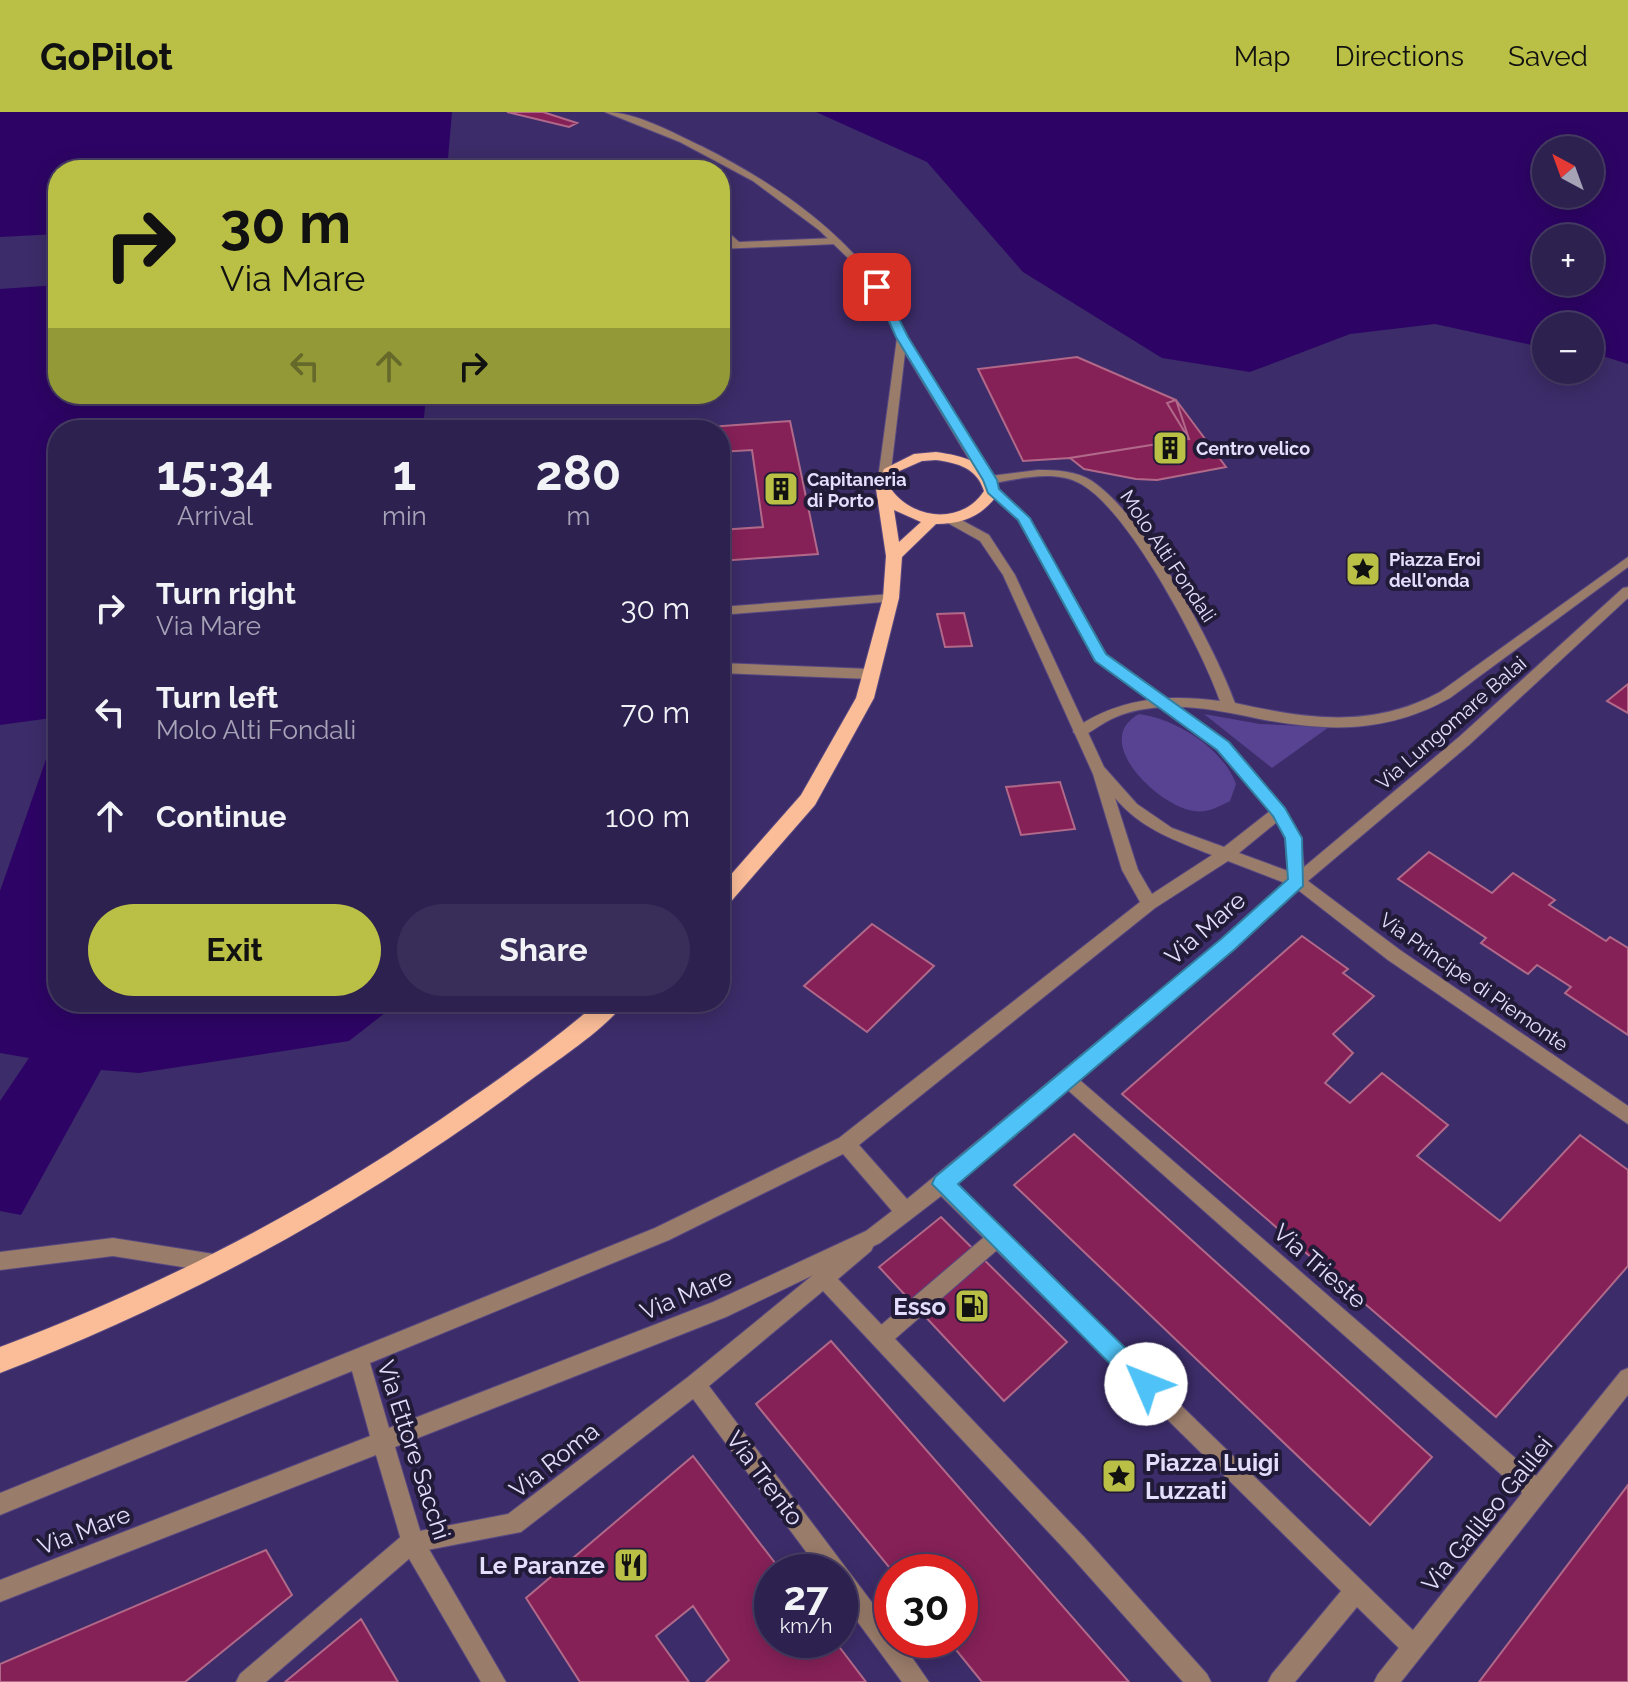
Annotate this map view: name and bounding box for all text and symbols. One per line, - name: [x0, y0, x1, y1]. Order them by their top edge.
- text: GoPilot: [40, 34, 173, 79]
- text: Map: [1234, 40, 1291, 73]
- text: Directions: [1335, 40, 1464, 73]
- text: Saved: [1508, 40, 1588, 73]
- north arrow: [1532, 136, 1604, 208]
- map controls: [1532, 136, 1604, 384]
- text: 30 m: [220, 190, 351, 256]
- icon: right: [88, 192, 192, 296]
- button: +: [1532, 224, 1604, 296]
- pin: [843, 253, 911, 321]
- text: Via Mare: [220, 257, 365, 299]
- icon: arrive: [855, 265, 899, 309]
- button: −: [1532, 312, 1604, 384]
- icon: left: [283, 344, 327, 388]
- icon: ahead: [367, 344, 411, 388]
- icon: right: [451, 344, 495, 388]
- building icon: Centro velico: [1151, 429, 1189, 467]
- place label: Centro velico: [1196, 438, 1310, 459]
- text: 15:34: [157, 445, 273, 501]
- text: 1: [393, 445, 416, 501]
- text: 280: [536, 445, 621, 501]
- place label: Capitaneria di Porto: [807, 469, 906, 511]
- building icon: Capitaneria di Porto: [762, 470, 800, 508]
- street label: Molo Alti Fondali: [1115, 485, 1221, 627]
- text: Arrival: [177, 501, 253, 531]
- text: min: [382, 501, 427, 531]
- text: m: [566, 501, 590, 531]
- place label: Piazza Eroi dell'onda: [1389, 549, 1481, 591]
- place icon: Piazza Eroi dell'onda: [1344, 550, 1382, 588]
- text: Turn right: [156, 576, 296, 611]
- icon: right: [88, 586, 132, 630]
- text: 30 m: [620, 591, 690, 626]
- text: Via Mare: [156, 611, 261, 641]
- street label: Via Lungomare Balai: [1371, 651, 1531, 795]
- text: Turn left: [156, 680, 278, 715]
- icon: left: [88, 690, 132, 734]
- text: 70 m: [620, 695, 690, 730]
- text: Molo Alti Fondali: [156, 715, 356, 745]
- icon: ahead: [88, 794, 132, 838]
- text: Continue: [156, 799, 287, 834]
- text: 100 m: [605, 799, 690, 834]
- street label: Via Mare: [1159, 885, 1251, 971]
- button: Exit: [88, 904, 381, 996]
- button: Share: [397, 904, 690, 996]
- street label: Via Principe di Piemonte: [1375, 908, 1573, 1056]
- street label: Via Trieste: [1268, 1218, 1372, 1314]
- street label: Via Mare: [636, 1262, 736, 1326]
- fuel station icon: Esso: [953, 1287, 991, 1325]
- place label: Esso: [893, 1292, 946, 1321]
- position arrow: [1104, 1342, 1188, 1426]
- street label: Via Ettore Sacchi: [371, 1357, 457, 1543]
- street label: Via Roma: [504, 1416, 604, 1504]
- street label: Via Trento: [720, 1425, 810, 1531]
- street label: Via Galileo Galilei: [1415, 1430, 1559, 1598]
- place label: Piazza Luigi Luzzati: [1145, 1448, 1279, 1505]
- place icon: Piazza Luigi Luzzati: [1100, 1457, 1138, 1495]
- street label: Via Mare: [34, 1499, 134, 1561]
- restaurant icon: Le Paranze: [612, 1546, 650, 1584]
- place label: Le Paranze: [479, 1551, 605, 1580]
- speed limit sign: 30: [874, 1554, 978, 1658]
- text: 27: [783, 1572, 828, 1619]
- text: km/h: [780, 1614, 832, 1638]

